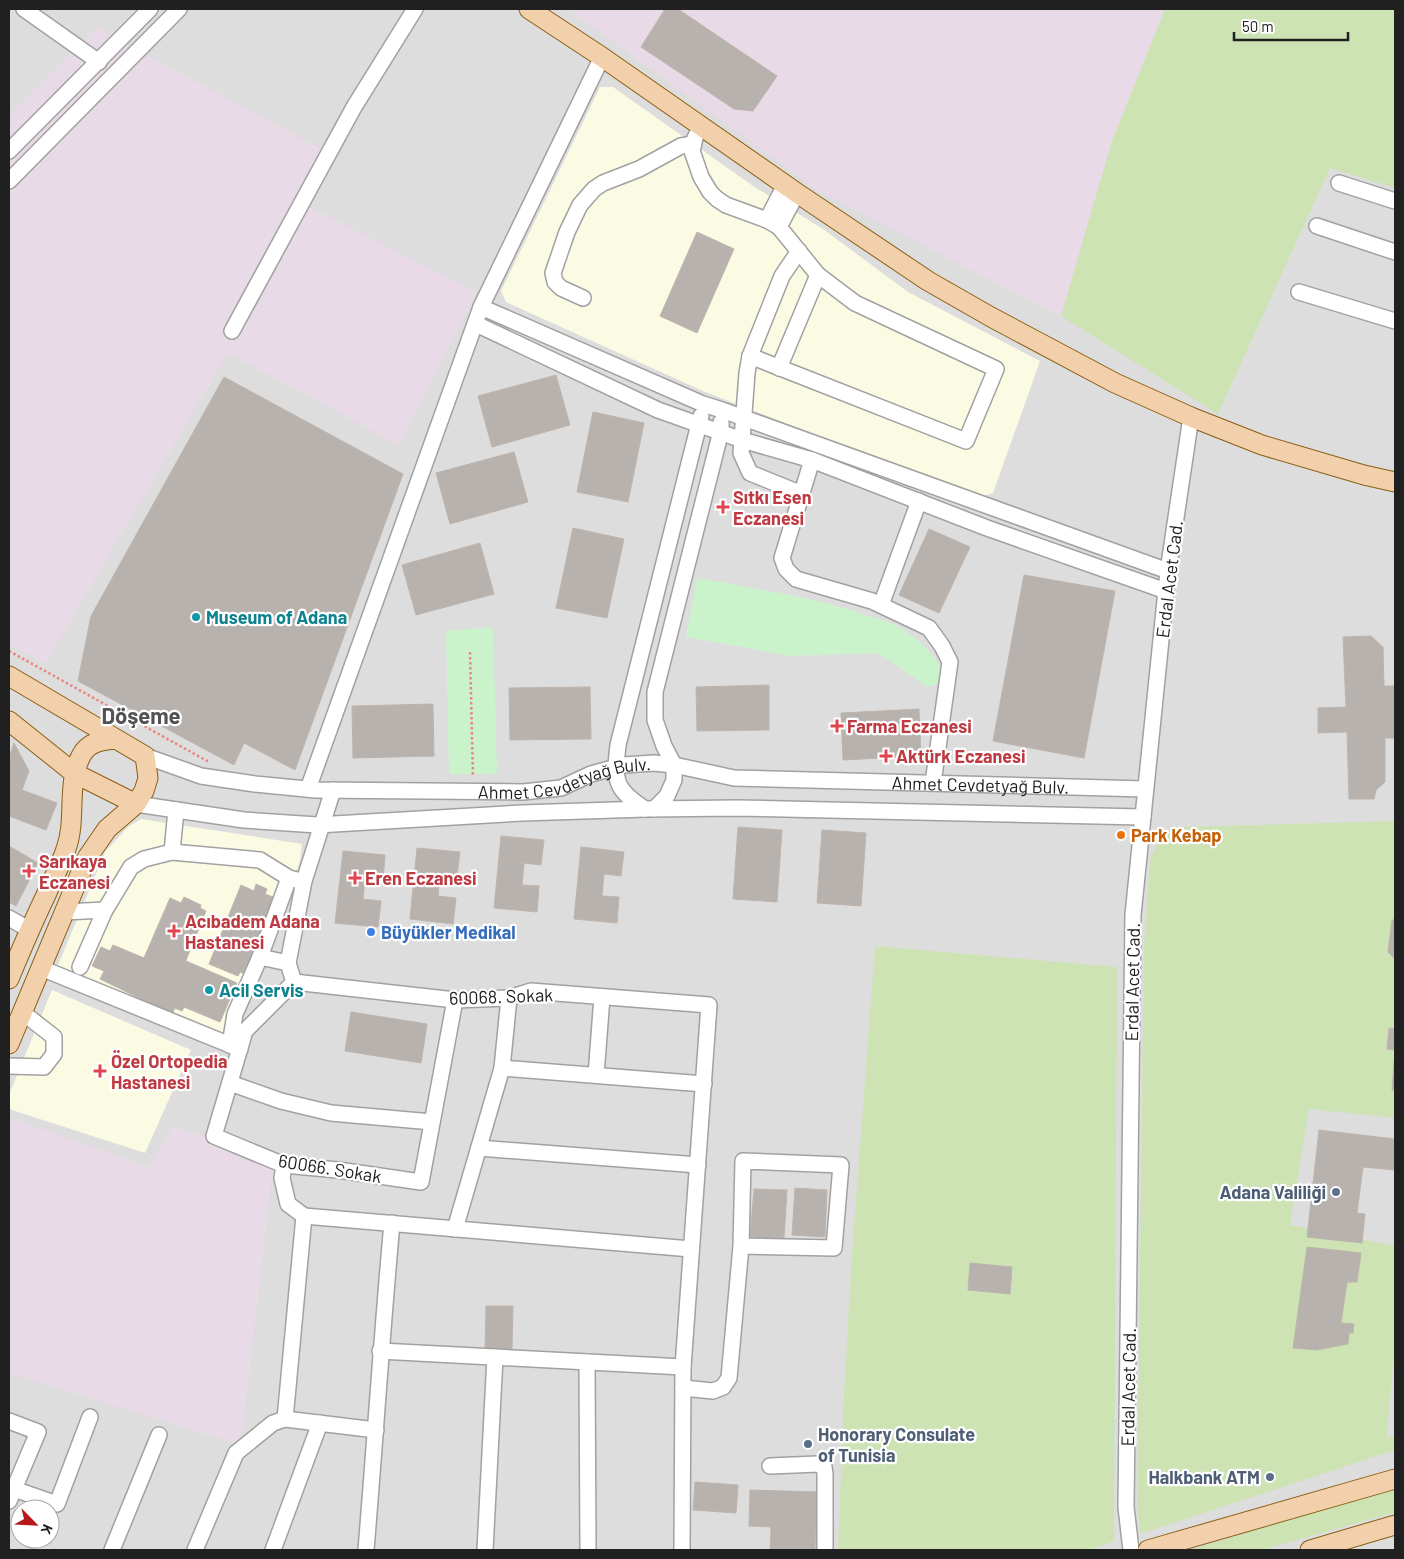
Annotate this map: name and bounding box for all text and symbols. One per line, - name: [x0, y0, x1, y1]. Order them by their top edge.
- scale bar: [1234, 10, 1348, 42]
- text: 50 m: [1242, 17, 1274, 35]
- place label: Sıtkı Esen Eczanesi: [733, 486, 812, 529]
- marker: Sıtkı Esen Eczanesi: [717, 501, 729, 513]
- street label: Erdal Acet Cad.: [1151, 519, 1187, 639]
- place label: Museum of Adana: [206, 606, 347, 628]
- marker: Museum of Adana: [190, 611, 202, 623]
- district label: Döşeme: [101, 702, 181, 728]
- place label: Farma Eczanesi: [847, 715, 972, 737]
- marker: Farma Eczanesi: [831, 720, 843, 732]
- place label: Aktürk Eczanesi: [896, 745, 1026, 767]
- marker: Aktürk Eczanesi: [880, 750, 892, 762]
- street label: Ahmet Cevdetyağ Bulv.: [478, 752, 652, 803]
- street label: Ahmet Cevdetyağ Bulv.: [891, 771, 1070, 798]
- place label: Park Kebap: [1131, 824, 1222, 846]
- marker: Park Kebap: [1115, 829, 1127, 841]
- place label: Sarıkaya Eczanesi: [39, 850, 110, 893]
- marker: Sarıkaya Eczanesi: [23, 865, 35, 877]
- place label: Eren Eczanesi: [365, 867, 477, 889]
- marker: Eren Eczanesi: [349, 872, 361, 884]
- place label: Acıbadem Adana Hastanesi: [185, 910, 320, 953]
- place label: Büyükler Medikal: [381, 921, 516, 943]
- street label: Erdal Acet Cad.: [1120, 923, 1144, 1041]
- marker: Acıbadem Adana Hastanesi: [167, 924, 181, 938]
- marker: Büyükler Medikal: [365, 926, 377, 938]
- place label: Acil Servis: [219, 979, 304, 1001]
- street label: 60068. Sokak: [449, 983, 553, 1009]
- marker: Acil Servis: [203, 984, 215, 996]
- place label: Özel Ortopedia Hastanesi: [111, 1050, 227, 1093]
- marker: Özel Ortopedia Hastanesi: [93, 1064, 107, 1078]
- street label: 60066. Sokak: [277, 1149, 383, 1187]
- place label: Adana Valiliği: [1219, 1181, 1326, 1203]
- marker: Adana Valiliği: [1330, 1186, 1342, 1198]
- street label: Erdal Acet Cad.: [1116, 1328, 1140, 1446]
- place label: Honorary Consulate of Tunisia: [818, 1423, 975, 1466]
- marker: Honorary Consulate of Tunisia: [802, 1438, 814, 1450]
- place label: Halkbank ATM: [1149, 1466, 1260, 1488]
- marker: Halkbank ATM: [1264, 1471, 1276, 1483]
- north arrow: [10, 1499, 60, 1549]
- text: K: [38, 1522, 57, 1537]

